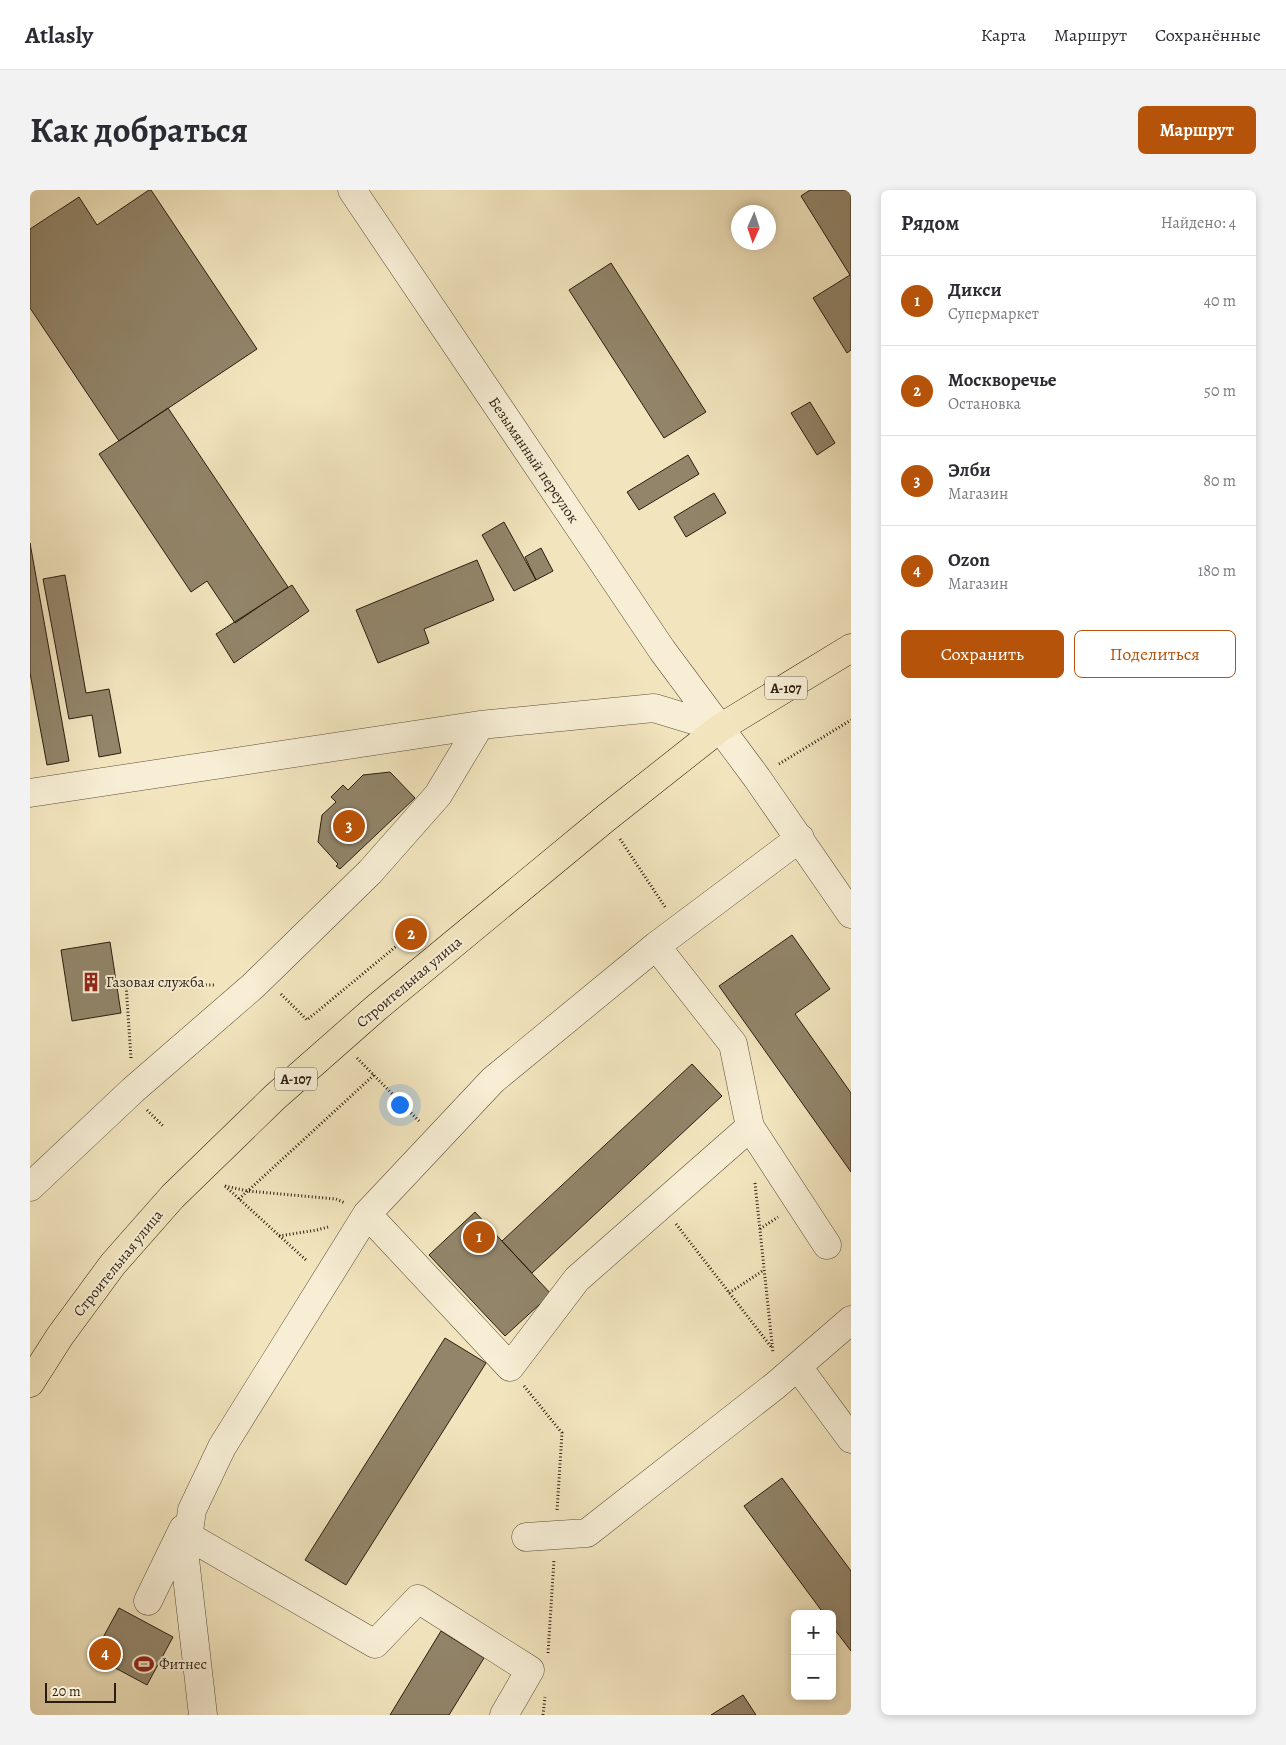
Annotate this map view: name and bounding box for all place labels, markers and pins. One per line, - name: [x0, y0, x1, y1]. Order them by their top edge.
- pin: 3: [333, 807, 365, 845]
- pin: 2: [395, 915, 427, 953]
- building icon: Газовая служба: [80, 971, 102, 993]
- place label: Газовая служба: [106, 972, 205, 992]
- pin: 1: [463, 1218, 495, 1256]
- pin: 4: [89, 1635, 121, 1673]
- sports icon: Фитнес: [133, 1653, 155, 1675]
- place label: Фитнес: [159, 1654, 207, 1674]

